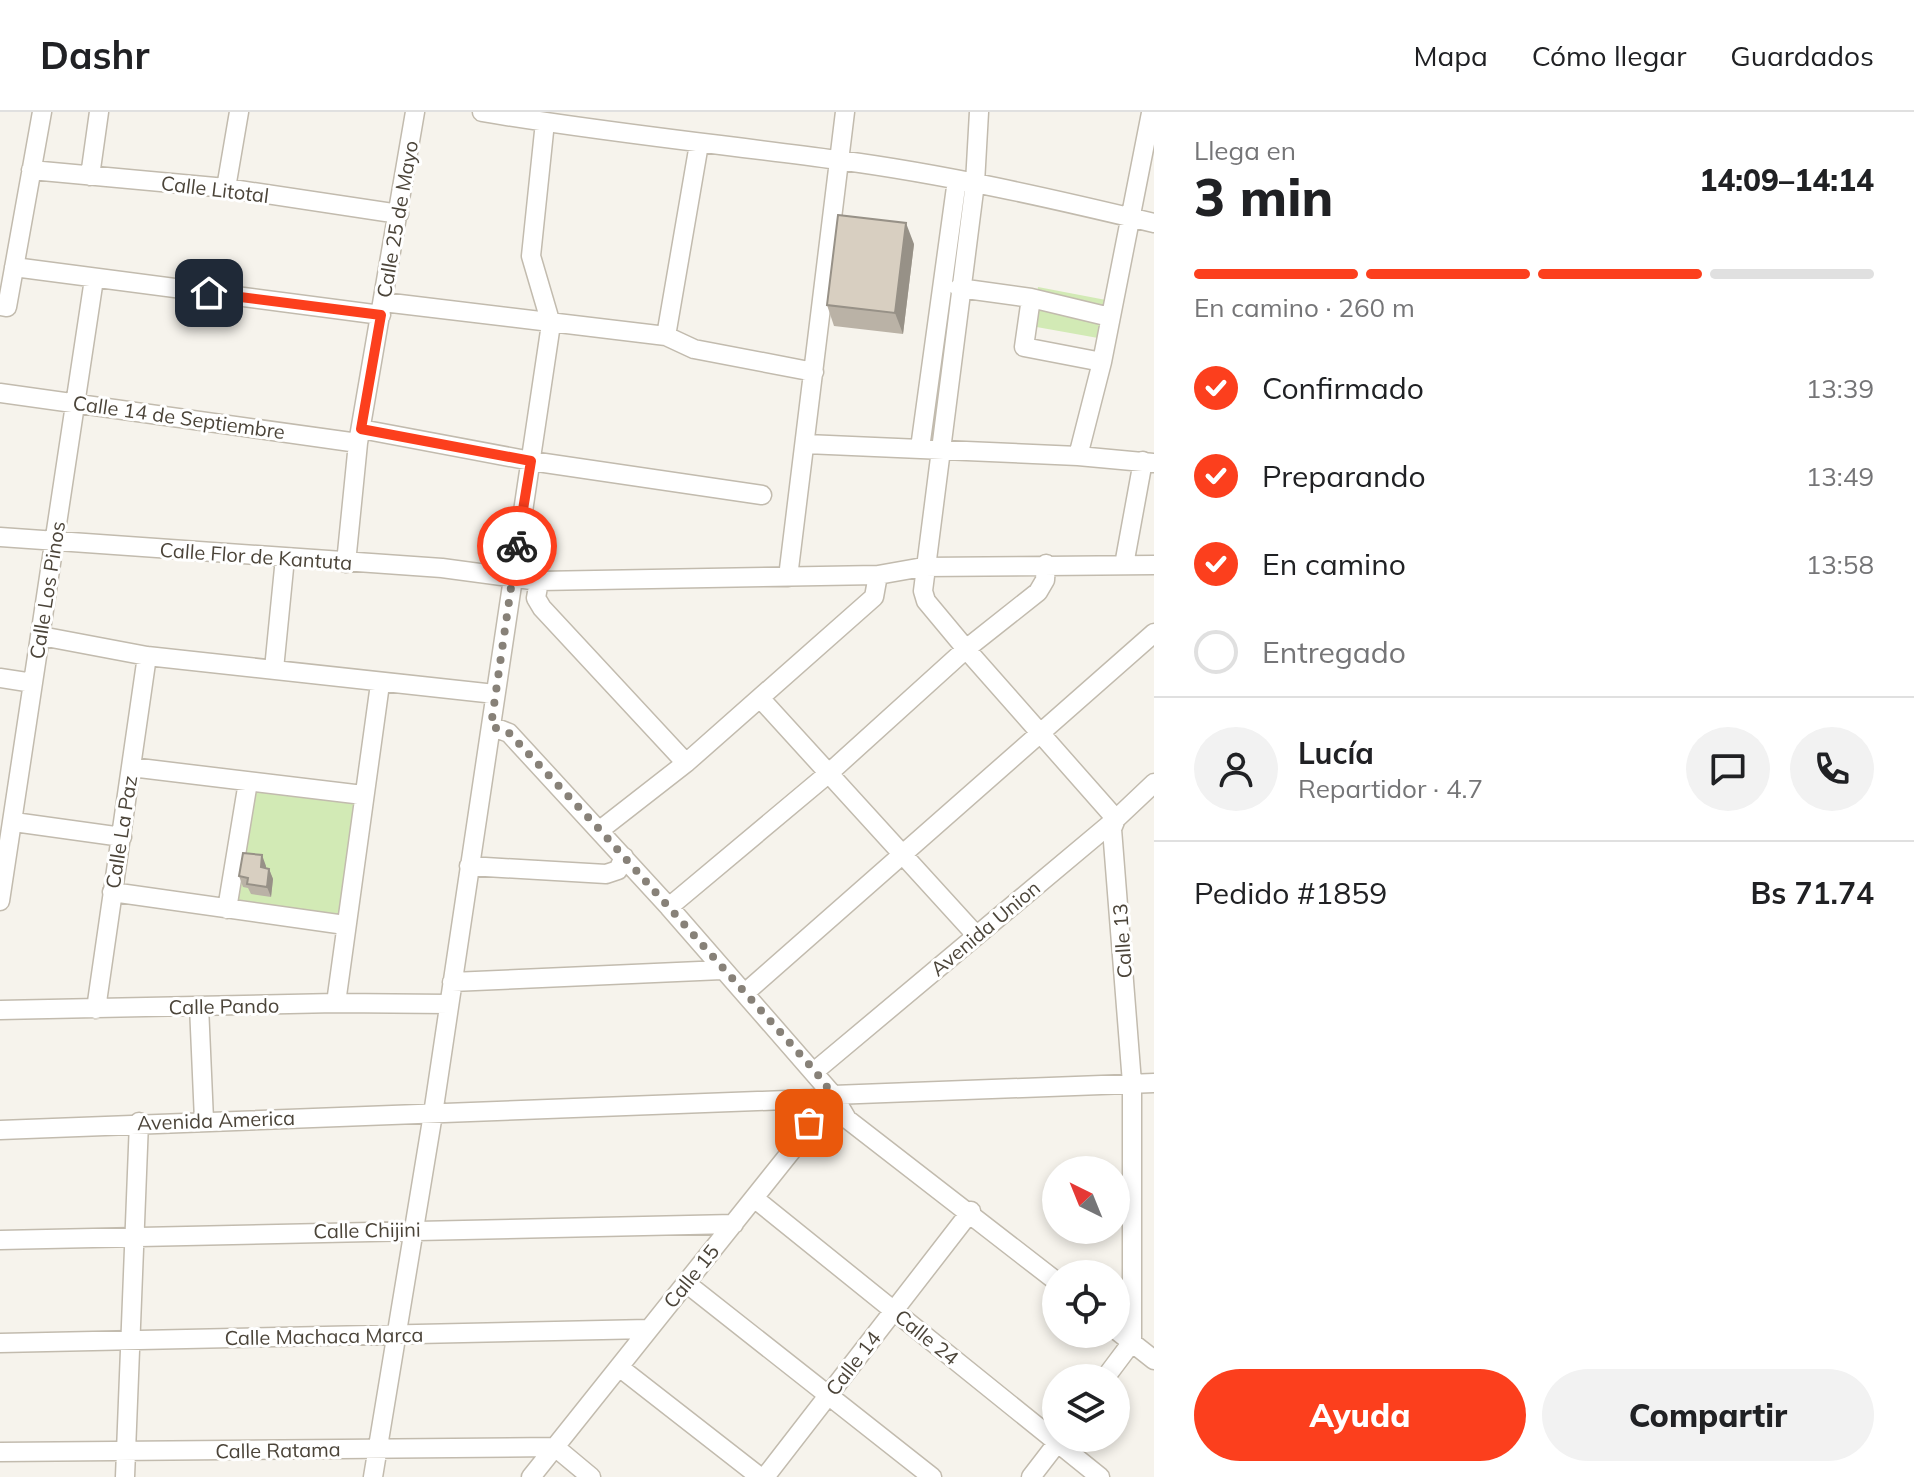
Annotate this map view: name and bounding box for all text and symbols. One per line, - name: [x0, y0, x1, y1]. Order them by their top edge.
- text: Dashr: [40, 31, 149, 79]
- text: Mapa: [1413, 38, 1488, 73]
- text: Cómo llegar: [1532, 38, 1686, 73]
- text: Guardados: [1730, 38, 1874, 73]
- text: Llega en: [1194, 134, 1296, 167]
- street label: Calle 25 de Mayo: [371, 138, 423, 300]
- text: 14:09–14:14: [1699, 161, 1874, 199]
- text: 3 min: [1194, 164, 1333, 229]
- street label: Calle Litotal: [160, 170, 270, 208]
- pin: [175, 259, 243, 327]
- icon: home: [187, 271, 231, 315]
- text: En camino · 260 m: [1194, 291, 1415, 324]
- icon: check: [1194, 366, 1238, 410]
- text: Confirmado: [1262, 369, 1424, 407]
- text: 13:39: [1806, 372, 1874, 405]
- street label: Calle 14 de Septiembre: [71, 390, 287, 444]
- icon: check: [1194, 454, 1238, 498]
- text: Preparando: [1262, 457, 1426, 495]
- text: 13:49: [1806, 460, 1874, 493]
- courier: [477, 506, 557, 586]
- street label: Calle Los Pinos: [24, 519, 70, 661]
- icon: bike: [495, 524, 539, 568]
- street label: Calle Flor de Kantuta: [159, 537, 353, 575]
- icon: check: [1194, 542, 1238, 586]
- text: En camino: [1262, 545, 1406, 583]
- text: 13:58: [1806, 548, 1874, 581]
- text: Entregado: [1262, 633, 1406, 671]
- button: person: [1194, 727, 1278, 811]
- button: chat: [1686, 727, 1770, 811]
- button: phone: [1790, 727, 1874, 811]
- text: Lucía: [1298, 734, 1374, 772]
- text: Repartidor · 4.7: [1298, 772, 1483, 805]
- street label: Calle La Paz: [100, 774, 142, 890]
- text: Pedido #1859: [1194, 874, 1387, 912]
- text: Bs 71.74: [1751, 874, 1874, 912]
- street label: Avenida Union: [925, 875, 1045, 981]
- street label: Calle 13: [1107, 903, 1137, 979]
- street label: Calle Pando: [168, 993, 280, 1019]
- pin: [775, 1089, 843, 1157]
- icon: bag: [787, 1101, 831, 1145]
- street label: Avenida America: [137, 1105, 295, 1135]
- north arrow: [1042, 1156, 1130, 1244]
- map controls: [1042, 1156, 1130, 1452]
- street label: Calle Chijini: [313, 1217, 421, 1243]
- street label: Calle 15: [658, 1239, 724, 1313]
- button: locate: [1042, 1260, 1130, 1348]
- street label: Calle 24: [890, 1304, 964, 1370]
- street label: Calle Machaca Marca: [224, 1322, 424, 1350]
- street label: Calle 14: [820, 1326, 886, 1400]
- button: layers: [1042, 1364, 1130, 1452]
- button: Ayuda: [1194, 1369, 1526, 1461]
- button: Compartir: [1542, 1369, 1874, 1461]
- street label: Calle Ratama: [215, 1436, 341, 1464]

